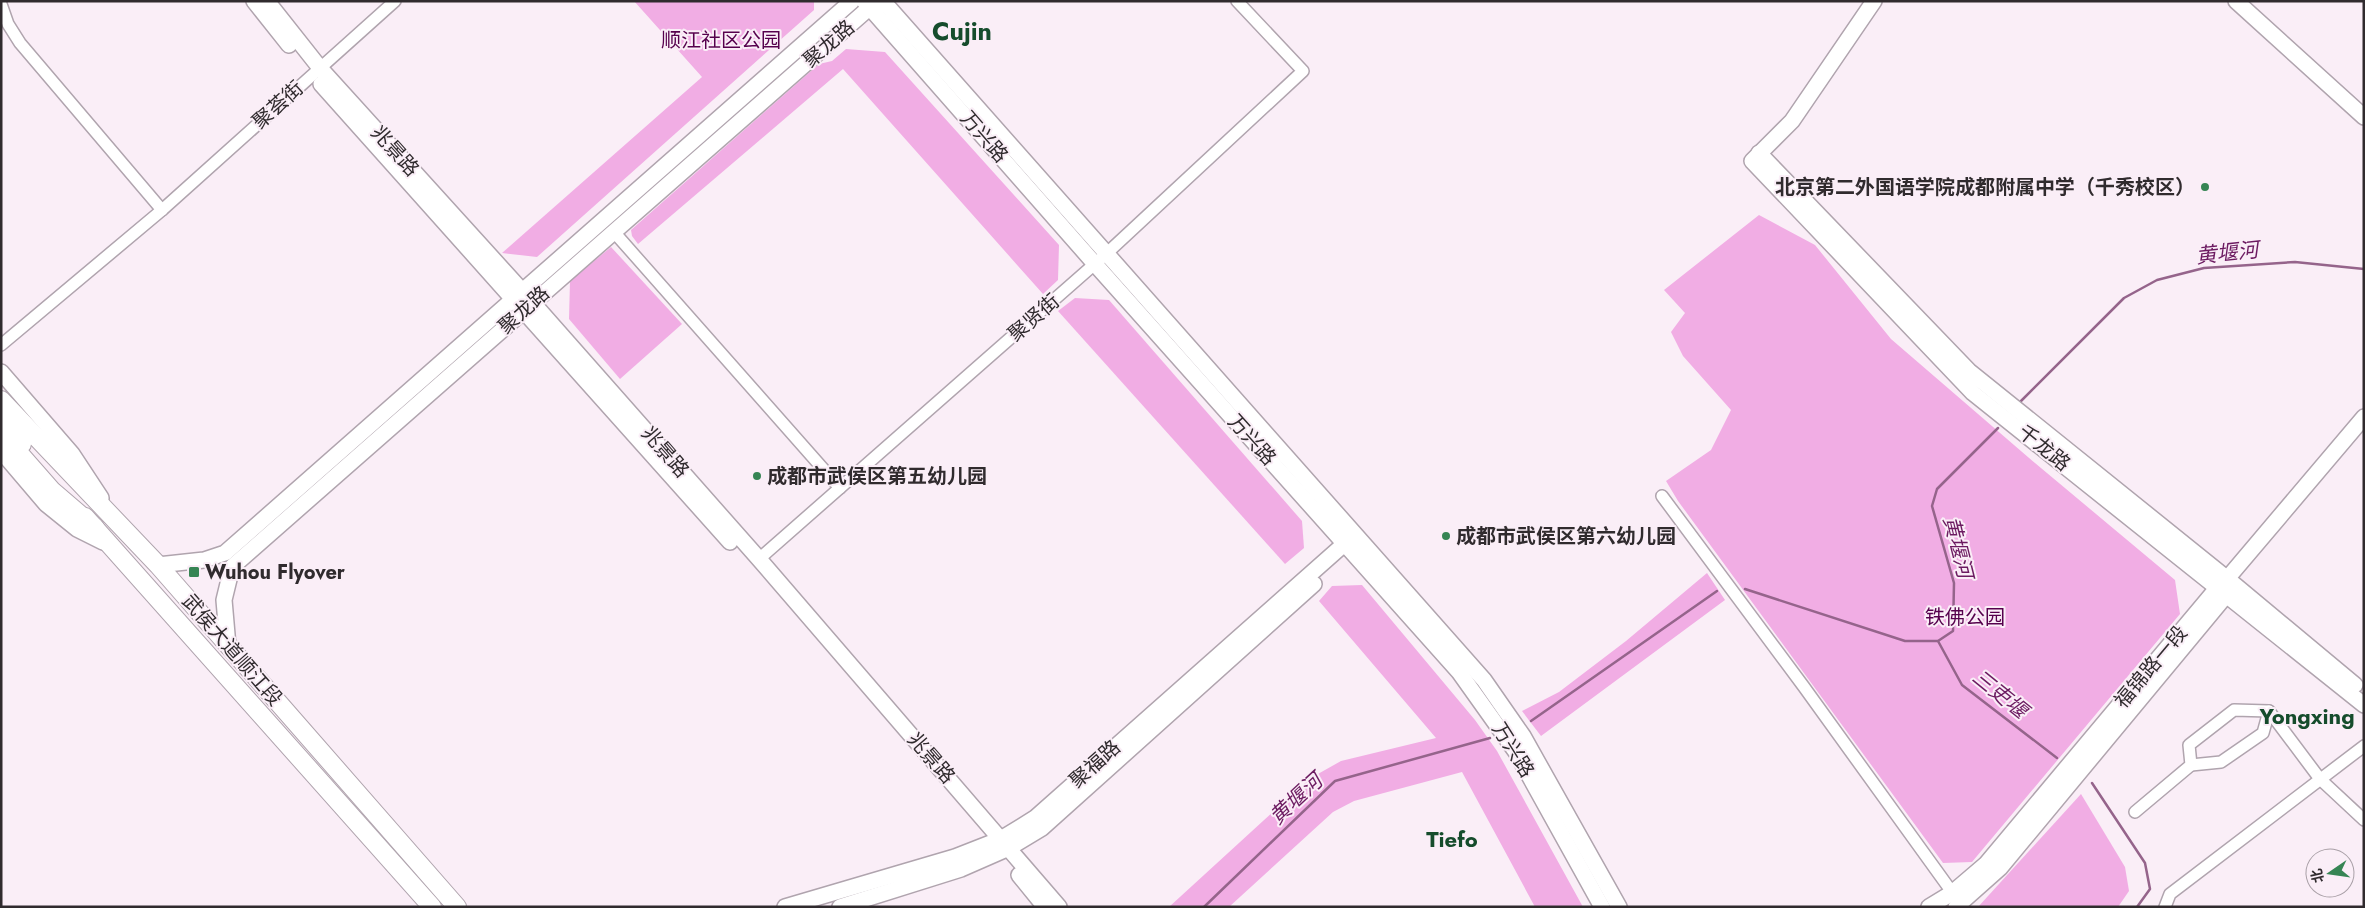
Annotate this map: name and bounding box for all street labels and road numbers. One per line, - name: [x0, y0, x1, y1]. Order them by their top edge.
- street label: 聚龙路: [797, 13, 861, 75]
- street label: 聚荟街: [246, 74, 310, 136]
- street label: 万兴路: [953, 105, 1015, 169]
- street label: 兆景路: [364, 119, 426, 183]
- street label: 聚龙路: [492, 279, 556, 341]
- street label: 聚贤街: [1002, 287, 1066, 349]
- street label: 万兴路: [1221, 408, 1283, 472]
- street label: 千龙路: [2012, 418, 2076, 478]
- street label: 兆景路: [634, 420, 696, 484]
- street label: 武侯大道顺江段: [175, 588, 289, 712]
- street label: 福锦路一段: [2108, 619, 2194, 715]
- street label: 万兴路: [1485, 717, 1541, 783]
- street label: 兆景路: [900, 726, 962, 790]
- street label: 聚福路: [1063, 733, 1127, 795]

